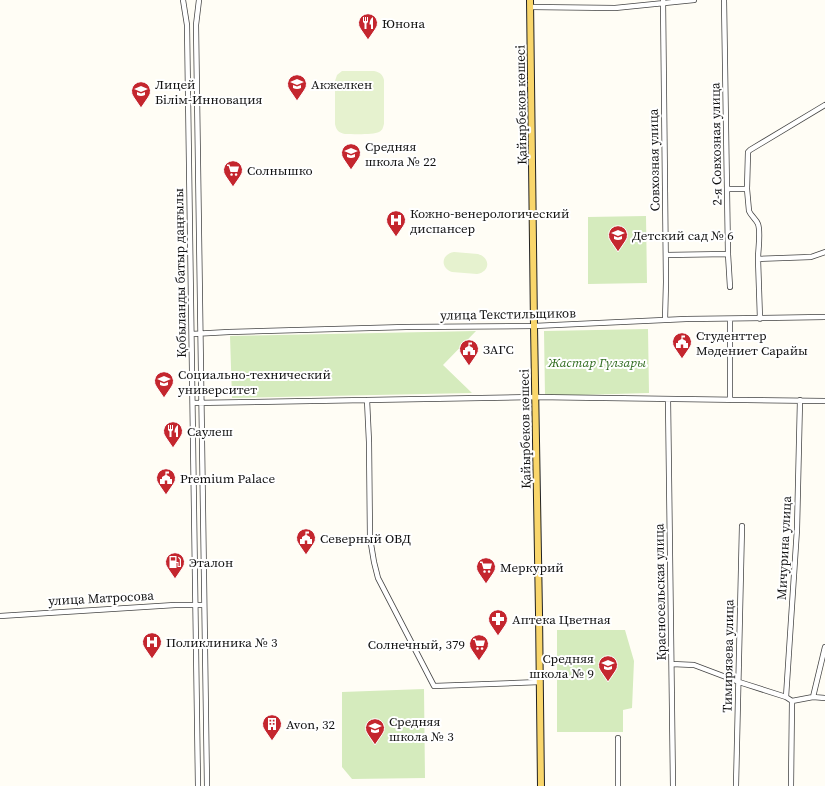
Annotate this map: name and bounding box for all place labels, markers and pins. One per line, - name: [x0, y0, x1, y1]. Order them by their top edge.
- restaurant icon: Юнона: [357, 12, 379, 40]
- place label: Юнона: [382, 15, 425, 32]
- school or university icon: Акжелкен: [286, 73, 308, 101]
- place label: Лицей Білім-Инновация: [155, 76, 263, 108]
- place label: Акжелкен: [311, 76, 372, 93]
- school or university icon: Лицей Білім-Инновация: [130, 80, 152, 108]
- place label: Средняя школа № 22: [365, 138, 436, 170]
- school or university icon: Средняя школа № 22: [340, 142, 362, 170]
- supermarket icon: Солнышко: [222, 159, 244, 187]
- place label: Солнышко: [247, 162, 313, 179]
- place label: Кожно-венерологический диспансер: [410, 205, 569, 237]
- hospital icon: Кожно-венерологический диспансер: [385, 209, 407, 237]
- school or university icon: Детский сад № 6: [607, 224, 629, 252]
- place label: Детский сад № 6: [632, 227, 734, 244]
- place label: Студенттер Мәдениет Сарайы: [696, 327, 808, 359]
- public building icon: Студенттер Мәдениет Сарайы: [671, 331, 693, 359]
- public building icon: ЗАГС: [458, 338, 480, 366]
- place label: ЗАГС: [483, 341, 514, 358]
- place label: Социально-технический университет: [178, 366, 331, 398]
- school or university icon: Социально-технический университет: [153, 370, 175, 398]
- restaurant icon: Саулеш: [162, 420, 184, 448]
- place label: Саулеш: [187, 423, 233, 440]
- public building icon: Premium Palace: [155, 467, 177, 495]
- place label: Premium Palace: [180, 470, 275, 487]
- public building icon: Северный ОВД: [295, 527, 317, 555]
- place label: Северный ОВД: [320, 530, 411, 547]
- fuel station icon: Эталон: [164, 551, 186, 579]
- place label: Эталон: [189, 554, 233, 571]
- supermarket icon: Меркурий: [475, 556, 497, 584]
- place label: Меркурий: [500, 559, 564, 576]
- pharmacy icon: Аптека Цветная: [487, 608, 509, 636]
- place label: Аптека Цветная: [512, 611, 611, 628]
- hospital icon: Поликлиника № 3: [141, 631, 163, 659]
- supermarket icon: Солнечный, 379: [468, 633, 490, 661]
- place label: Поликлиника № 3: [166, 634, 278, 651]
- place label: Солнечный, 379: [368, 636, 465, 653]
- place label: Средняя школа № 9: [529, 650, 594, 682]
- school or university icon: Средняя школа № 9: [597, 654, 619, 682]
- building icon: Avon, 32: [261, 713, 283, 741]
- place label: Средняя школа № 3: [389, 713, 454, 745]
- place label: Avon, 32: [286, 716, 335, 733]
- school or university icon: Средняя школа № 3: [364, 717, 386, 745]

